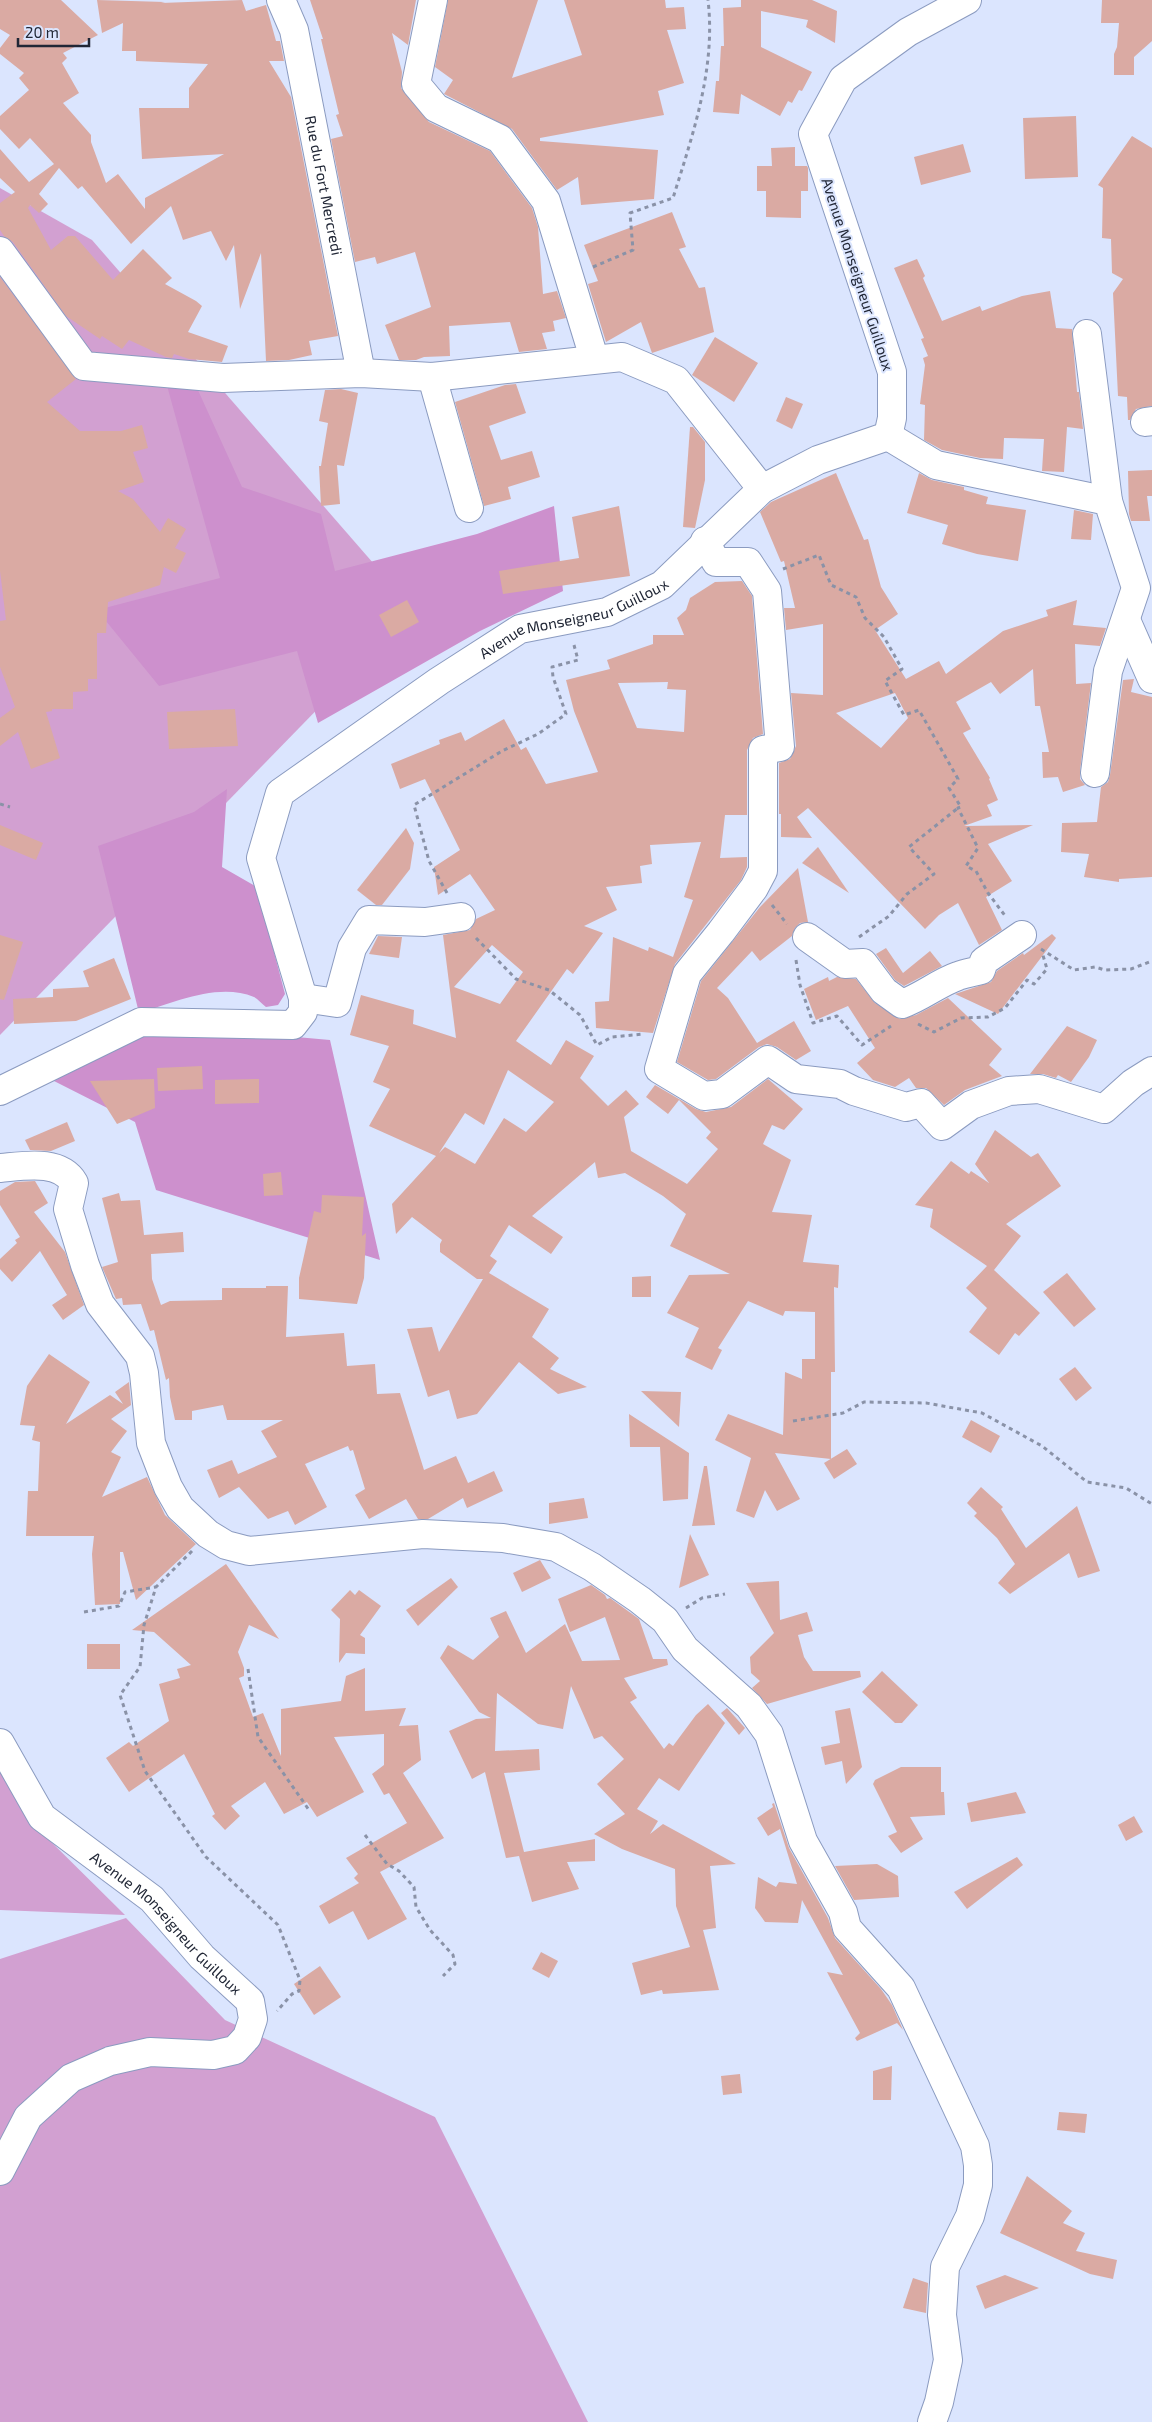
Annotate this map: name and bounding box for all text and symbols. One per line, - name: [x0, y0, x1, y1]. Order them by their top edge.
- scale bar: [18, 15, 89, 47]
- text: 20 m: [25, 23, 59, 41]
- street label: Rue du Fort Mercredi: [302, 114, 347, 257]
- street label: Avenue Monseigneur Guilloux: [818, 175, 898, 373]
- street label: Avenue Monseigneur Guilloux: [476, 575, 672, 662]
- street label: Avenue Monseigneur Guilloux: [87, 1847, 246, 1998]

